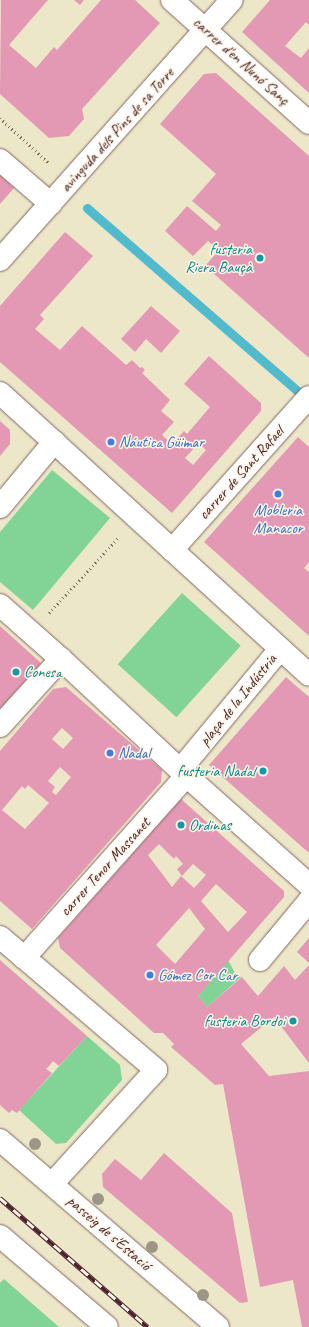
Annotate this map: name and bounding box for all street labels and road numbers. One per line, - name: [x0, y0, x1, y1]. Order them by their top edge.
- street label: carrer d'en Nunó Sanç: [189, 13, 293, 109]
- street label: avinguda dels Pins de sa Torre: [56, 64, 178, 196]
- street label: carrer de Sant Rafael: [194, 422, 288, 524]
- street label: plaça de la Indústria: [195, 650, 281, 750]
- street label: carrer Tenor Massanet: [56, 814, 154, 920]
- street label: passeig de s'Estació: [63, 1191, 155, 1275]

